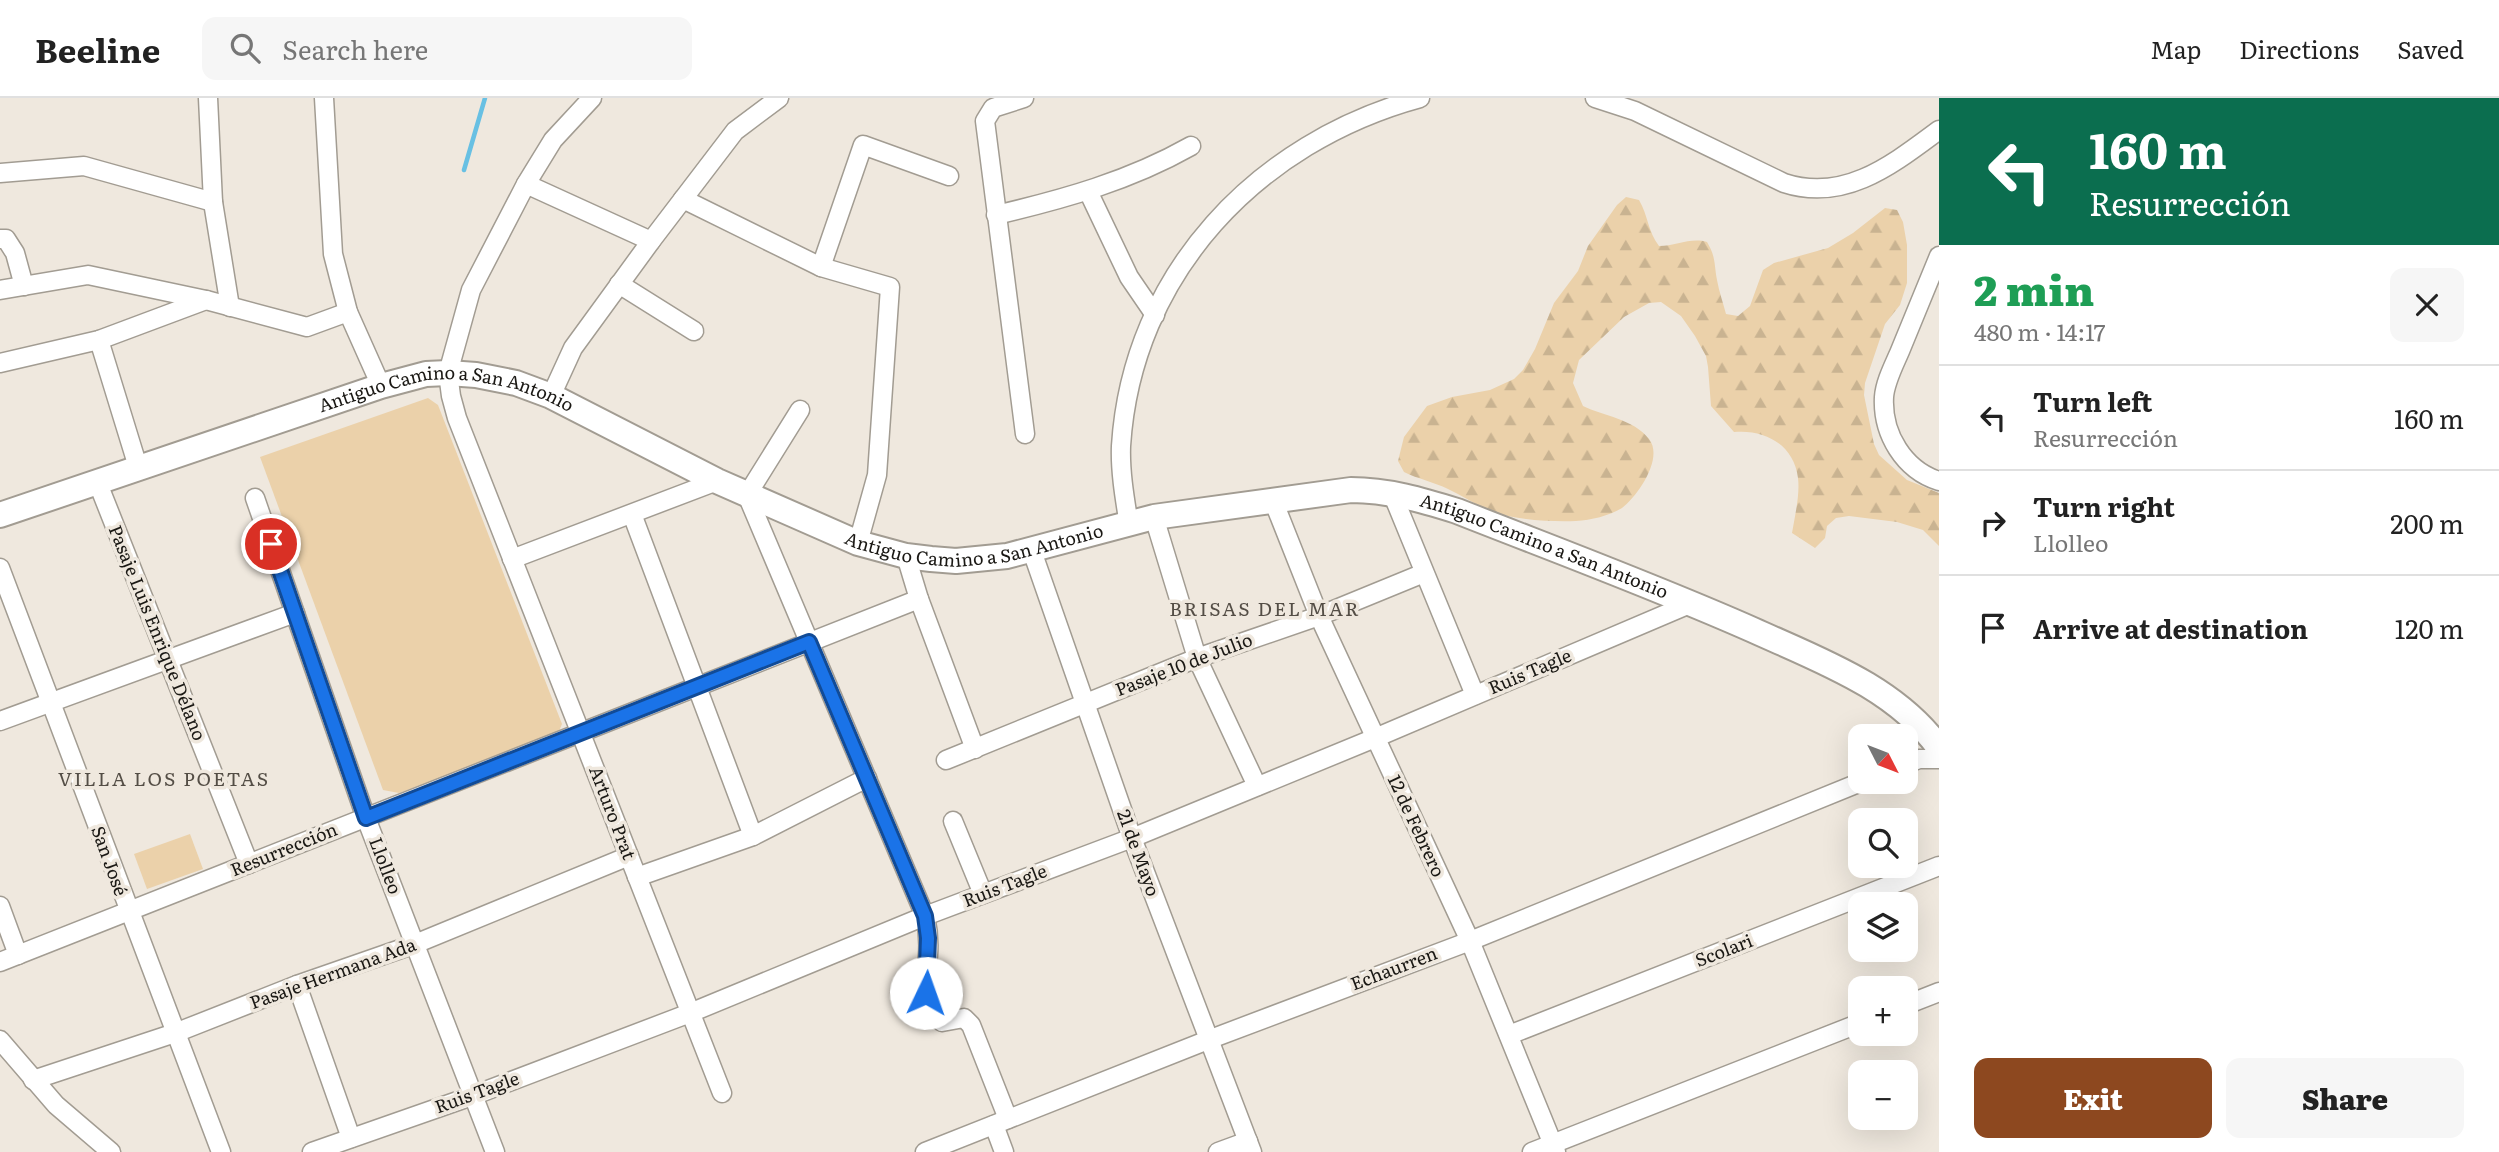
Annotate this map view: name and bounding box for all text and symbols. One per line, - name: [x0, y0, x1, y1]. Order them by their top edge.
- search box: [202, 17, 692, 80]
- text: Beeline: [35, 24, 160, 73]
- icon: search: [226, 29, 264, 67]
- text: Search here: [282, 29, 428, 68]
- text: Map: [2150, 31, 2201, 66]
- text: Directions: [2239, 31, 2359, 66]
- text: Saved: [2397, 31, 2464, 66]
- text: 160 m: [2089, 111, 2227, 184]
- icon: left: [1974, 126, 2065, 217]
- text: Resurrección: [2089, 178, 2291, 226]
- text: 2 min: [1974, 257, 2094, 319]
- button: close: [2390, 268, 2464, 342]
- text: 480 m · 14:17: [1974, 314, 2106, 348]
- text: Antiguo Camino a San Antonio: [314, 358, 579, 418]
- text: Turn left: [2033, 381, 2152, 420]
- text: 160 m: [2394, 398, 2464, 437]
- street label: Antiguo Camino a San Antonio: [313, 399, 577, 421]
- icon: left: [1974, 399, 2012, 437]
- text: Resurrección: [2033, 420, 2178, 454]
- street label: Antiguo Camino a San Antonio: [1417, 486, 1673, 605]
- text: Turn right: [2033, 486, 2175, 525]
- text: 200 m: [2390, 503, 2464, 542]
- icon: right: [1974, 504, 2012, 542]
- pin: [241, 514, 301, 574]
- street label: Antiguo Camino a San Antonio: [841, 516, 1106, 573]
- street label: Pasaje Luis Enrique Délano: [103, 521, 214, 744]
- icon: arrive: [252, 525, 290, 563]
- text: Llolleo: [2033, 525, 2108, 559]
- district label: BRISAS DEL MAR: [1169, 594, 1361, 622]
- text: Arrive at destination: [2033, 608, 2308, 647]
- text: 120 m: [2395, 608, 2464, 647]
- icon: arrive: [1974, 609, 2012, 647]
- street label: Pasaje 10 de Julio: [1111, 625, 1256, 702]
- street label: Ruis Tagle: [1484, 641, 1575, 700]
- north arrow: [1848, 724, 1918, 794]
- map controls: [1848, 724, 1918, 1130]
- street label: Arturo Prat: [583, 762, 644, 864]
- district label: VILLA LOS POETAS: [58, 764, 270, 792]
- street label: 12 de Febrero: [1382, 770, 1453, 881]
- street label: 21 de Mayo: [1111, 805, 1168, 900]
- button: search: [1848, 808, 1918, 878]
- street label: Resurrección: [226, 815, 341, 882]
- street label: San José: [85, 822, 136, 899]
- street label: Llolleo: [363, 833, 410, 898]
- street label: Ruis Tagle: [958, 856, 1050, 913]
- button: layers: [1848, 892, 1918, 962]
- street label: Scolari: [1691, 926, 1756, 973]
- street label: Pasaje Hermana Ada: [246, 930, 420, 1015]
- street label: Echaurren: [1346, 939, 1441, 996]
- position arrow: [889, 956, 963, 1030]
- button: +: [1848, 976, 1918, 1046]
- button: Exit: [1974, 1058, 2212, 1138]
- button: Share: [2226, 1058, 2464, 1138]
- button: −: [1848, 1060, 1918, 1130]
- street label: Ruis Tagle: [430, 1064, 523, 1119]

